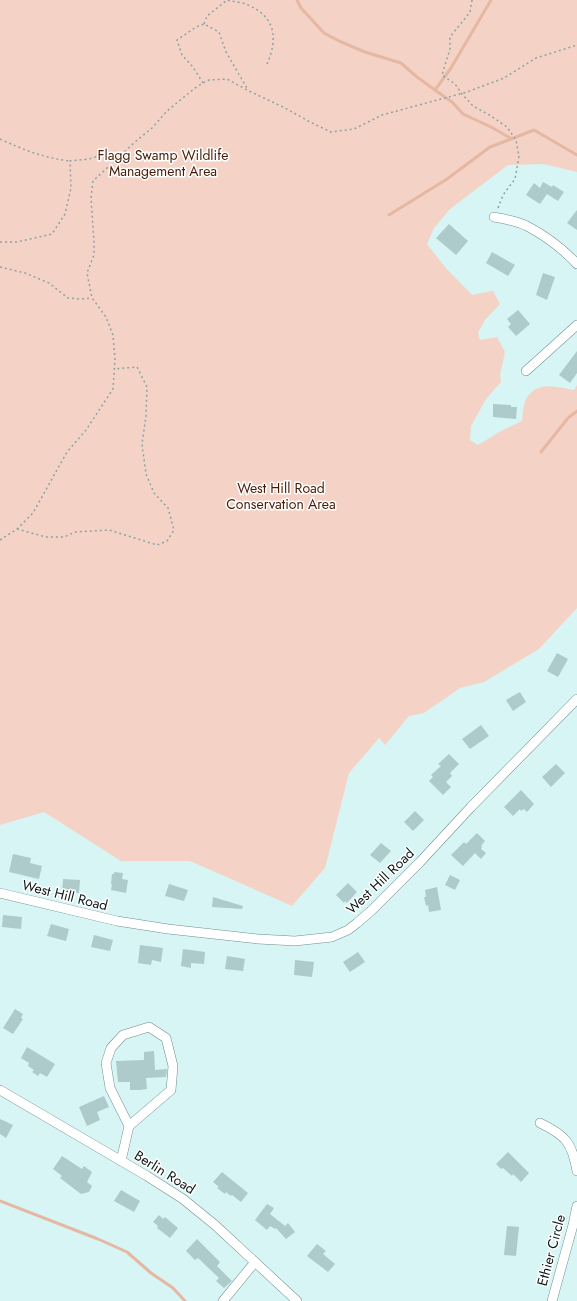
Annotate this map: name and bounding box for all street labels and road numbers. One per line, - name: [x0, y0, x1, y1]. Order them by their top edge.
- street label: West Hill Road: [342, 843, 418, 919]
- street label: West Hill Road: [20, 875, 110, 915]
- street label: Berlin Road: [131, 1145, 199, 1199]
- street label: Ethier Circle: [532, 1212, 570, 1288]

